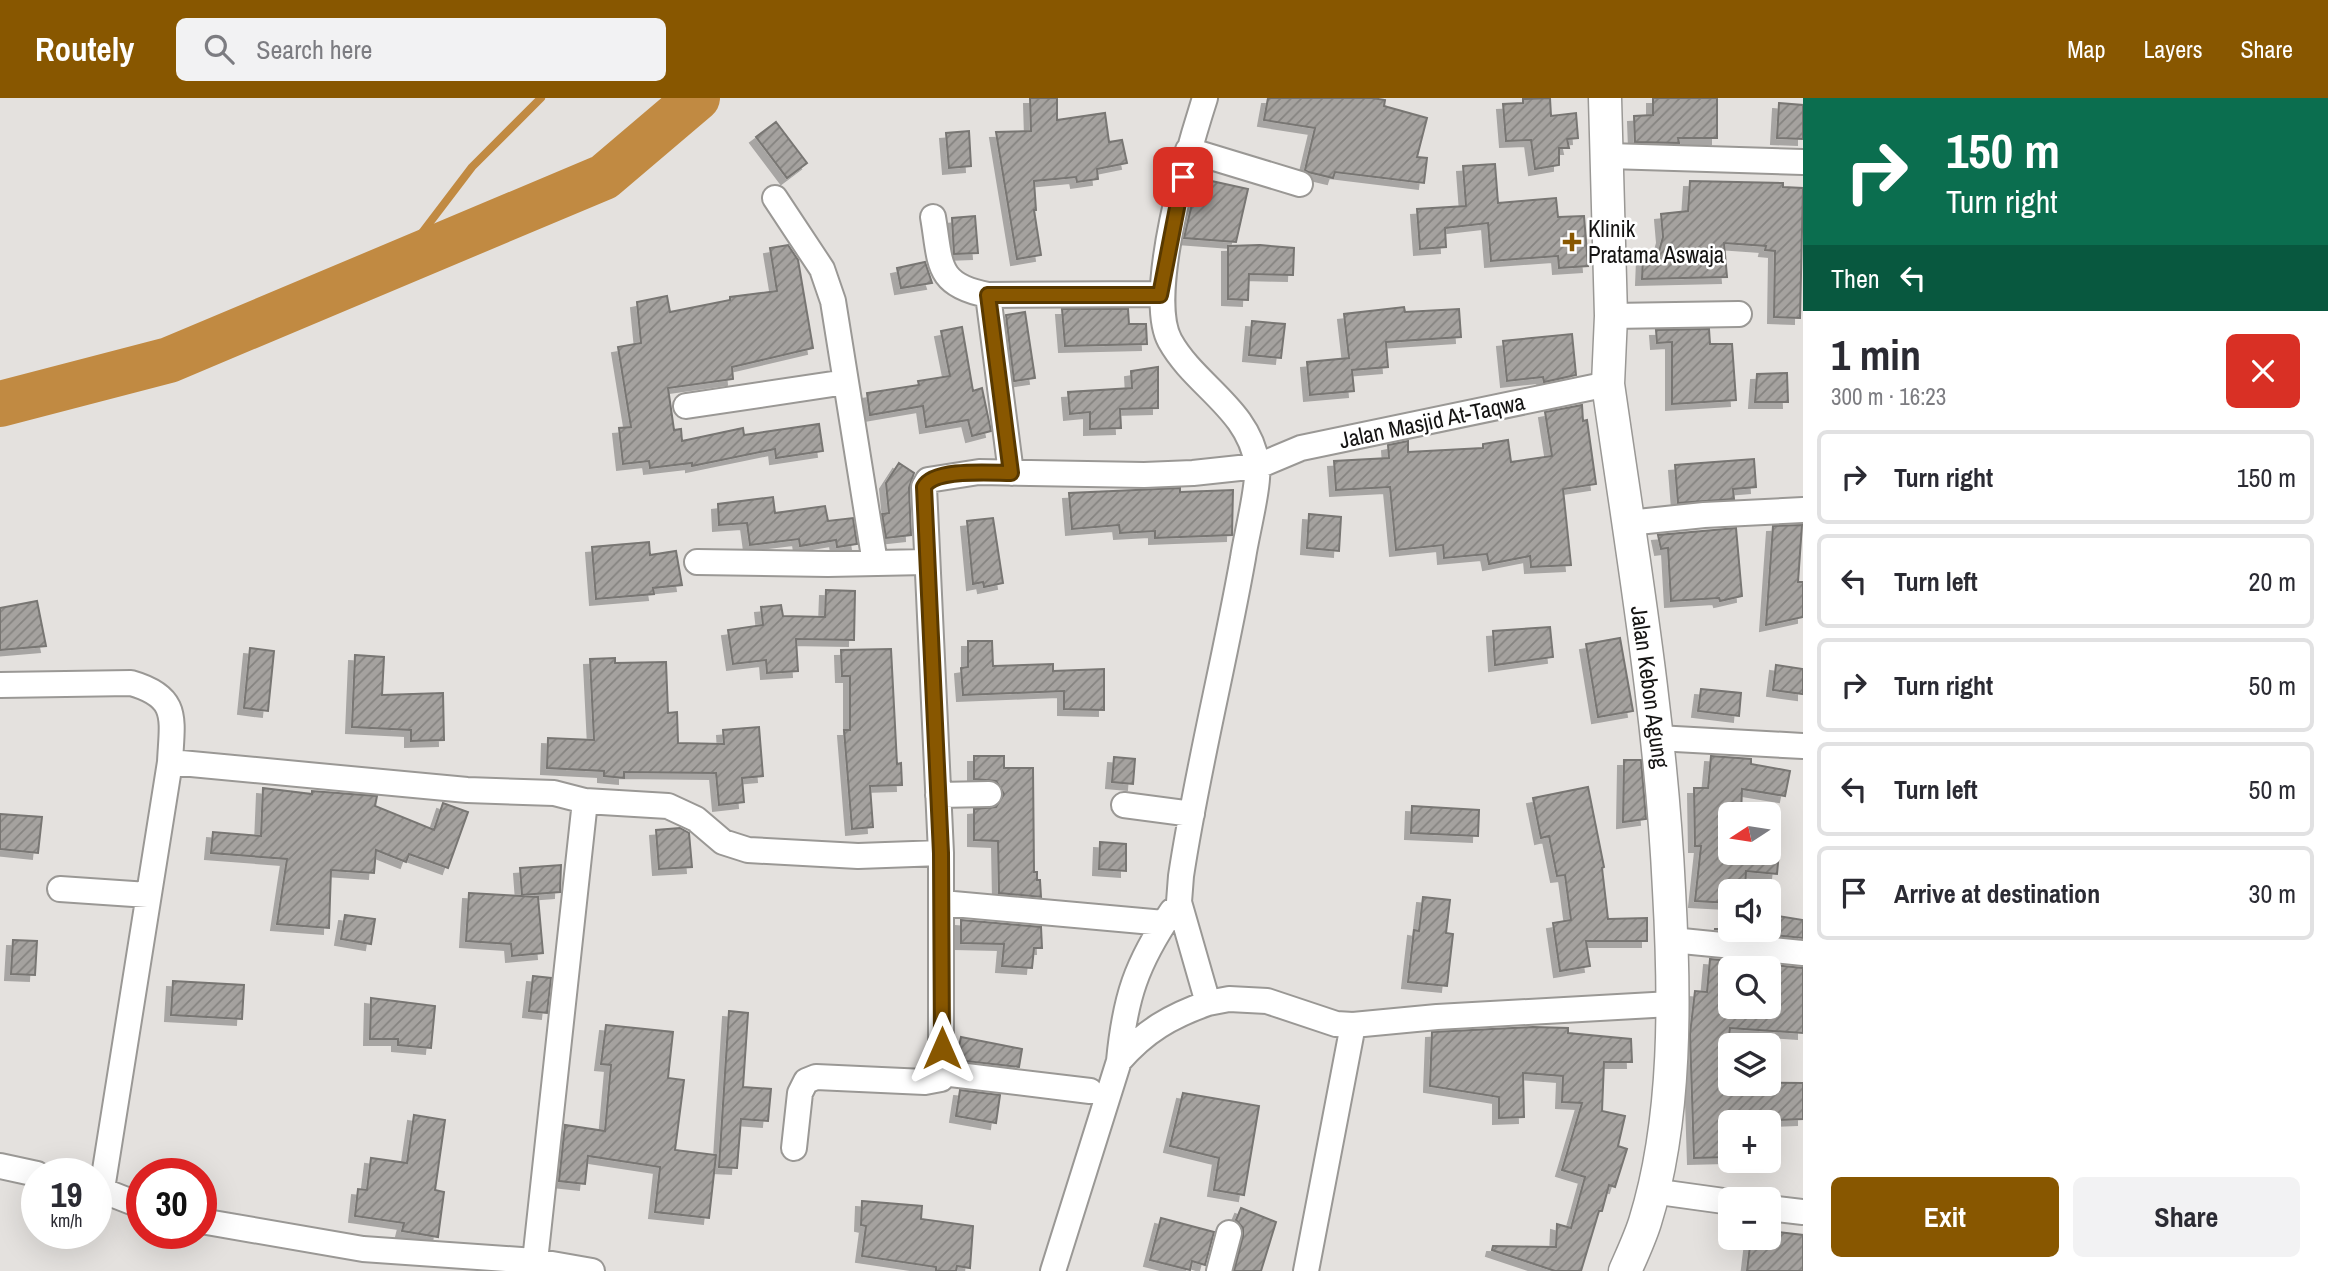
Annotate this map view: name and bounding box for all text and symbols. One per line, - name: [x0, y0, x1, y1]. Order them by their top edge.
- search box: [176, 18, 666, 81]
- text: Routely: [35, 27, 134, 71]
- icon: search: [200, 30, 238, 68]
- text: Search here: [256, 32, 372, 67]
- text: Map: [2067, 33, 2105, 65]
- text: Layers: [2143, 33, 2202, 65]
- text: Share: [2240, 33, 2293, 65]
- text: 150 m: [1946, 117, 2060, 183]
- icon: right: [1831, 126, 1922, 217]
- pin: [1153, 147, 1213, 207]
- icon: arrive: [1164, 158, 1202, 196]
- text: Turn right: [1946, 180, 2058, 223]
- place label: Klinik Pratama Aswaja: [1588, 213, 1725, 270]
- marker: Klinik Pratama Aswaja: [1562, 232, 1582, 252]
- icon: left: [1894, 259, 1932, 297]
- text: Then: [1831, 261, 1880, 296]
- text: 1 min: [1831, 327, 1921, 383]
- button: close: [2226, 334, 2300, 408]
- text: 300 m · 16:23: [1831, 381, 1946, 412]
- street label: Jalan Masjid At-Taqwa: [1336, 386, 1528, 455]
- icon: right: [1835, 458, 1873, 496]
- text: Turn right: [1894, 460, 1993, 495]
- text: 150 m: [2237, 460, 2296, 495]
- icon: left: [1835, 562, 1873, 600]
- text: Turn left: [1894, 564, 1978, 599]
- text: 20 m: [2249, 564, 2296, 599]
- street label: Jalan Kebon Agung: [1624, 604, 1677, 771]
- icon: right: [1835, 666, 1873, 704]
- text: Turn right: [1894, 668, 1993, 703]
- text: 50 m: [2249, 668, 2296, 703]
- icon: left: [1835, 770, 1873, 808]
- text: Turn left: [1894, 772, 1978, 807]
- text: 50 m: [2249, 772, 2296, 807]
- north arrow: [1718, 802, 1782, 864]
- map controls: [1718, 802, 1781, 1250]
- icon: arrive: [1835, 874, 1873, 912]
- text: Arrive at destination: [1894, 876, 2100, 911]
- text: 30 m: [2249, 876, 2296, 911]
- button: sound: [1718, 879, 1781, 942]
- button: search: [1718, 956, 1781, 1019]
- position arrow: [905, 1011, 979, 1085]
- button: layers: [1718, 1033, 1781, 1096]
- button: +: [1718, 1110, 1781, 1173]
- speed limit sign: 30: [126, 1158, 217, 1249]
- text: 19: [51, 1171, 82, 1218]
- button: Exit: [1831, 1177, 2059, 1257]
- button: Share: [2073, 1177, 2300, 1257]
- button: −: [1718, 1187, 1781, 1250]
- text: km/h: [51, 1208, 83, 1233]

